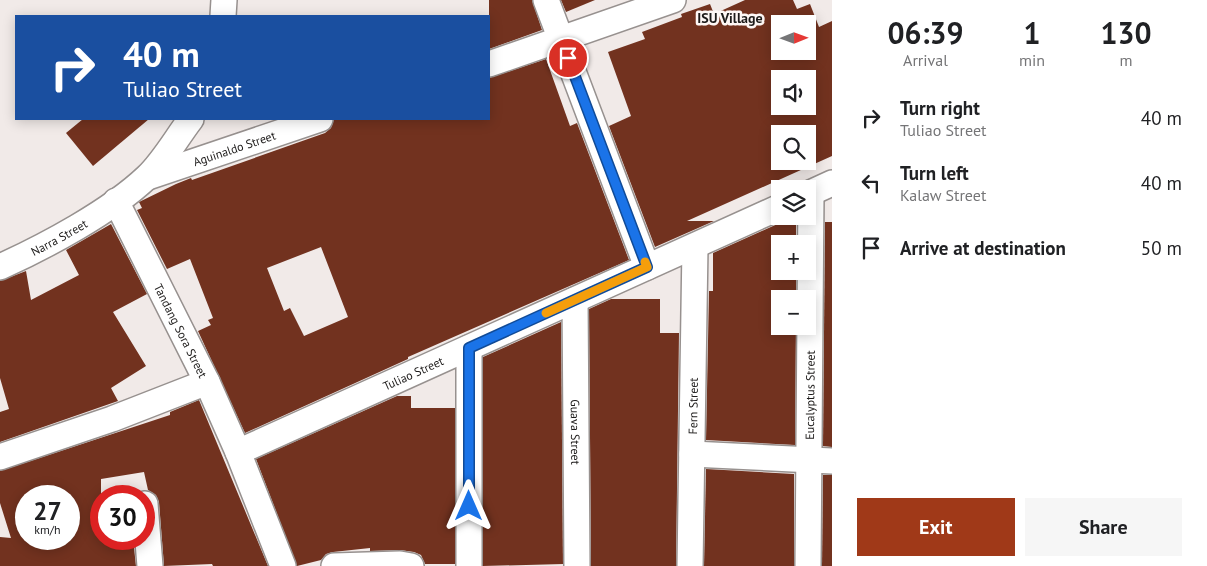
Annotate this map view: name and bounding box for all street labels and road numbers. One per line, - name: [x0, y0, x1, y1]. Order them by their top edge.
- street label: Aguinaldo Street: [191, 127, 277, 169]
- street label: Narra Street: [28, 215, 90, 259]
- street label: Tandang Sora Street: [151, 281, 211, 380]
- street label: Eucalyptus Street: [802, 350, 817, 440]
- street label: Tuliao Street: [380, 353, 446, 393]
- street label: Fern Street: [685, 377, 700, 435]
- street label: Guava Street: [568, 399, 584, 465]

